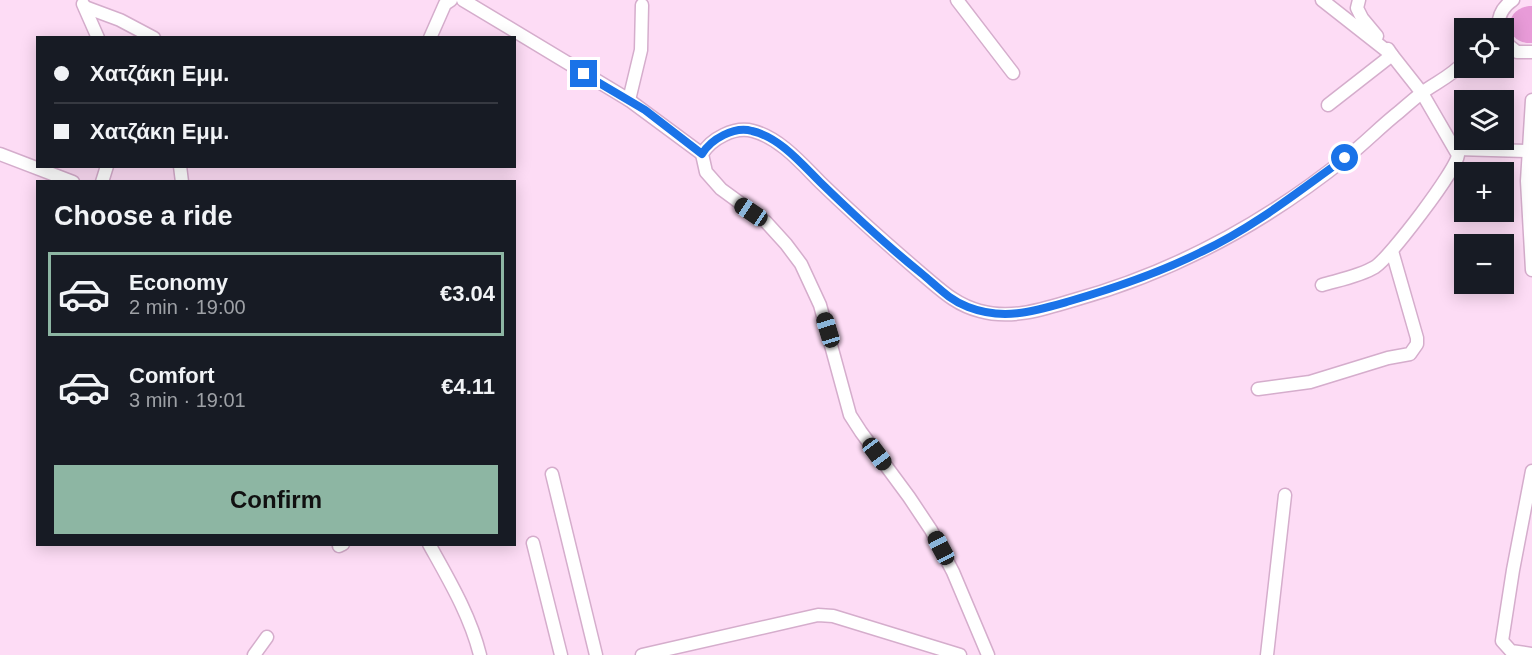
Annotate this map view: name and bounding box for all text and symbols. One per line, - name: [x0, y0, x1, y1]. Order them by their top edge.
- map controls: [1454, 18, 1514, 294]
- button: locate: [1454, 18, 1514, 78]
- route end: [570, 60, 597, 87]
- text: Χατζάκη Εμμ.: [90, 61, 229, 86]
- button: layers: [1454, 90, 1514, 150]
- text: Χατζάκη Εμμ.: [90, 119, 229, 144]
- route start: [1331, 144, 1358, 171]
- button: +: [1454, 162, 1514, 222]
- car: [731, 194, 771, 230]
- text: Choose a ride: [54, 201, 233, 231]
- button: −: [1454, 234, 1514, 294]
- icon: car: [57, 267, 111, 321]
- text: Economy: [129, 270, 228, 295]
- text: €3.04: [440, 281, 495, 306]
- text: 2 min · 19:00: [129, 296, 246, 318]
- car: [814, 310, 842, 350]
- icon: car: [57, 360, 111, 414]
- text: Comfort: [129, 363, 215, 388]
- text: €4.11: [441, 374, 495, 399]
- text: 3 min · 19:01: [129, 389, 246, 411]
- car: [859, 434, 895, 474]
- button: Confirm: [54, 465, 498, 534]
- car: [925, 528, 957, 568]

